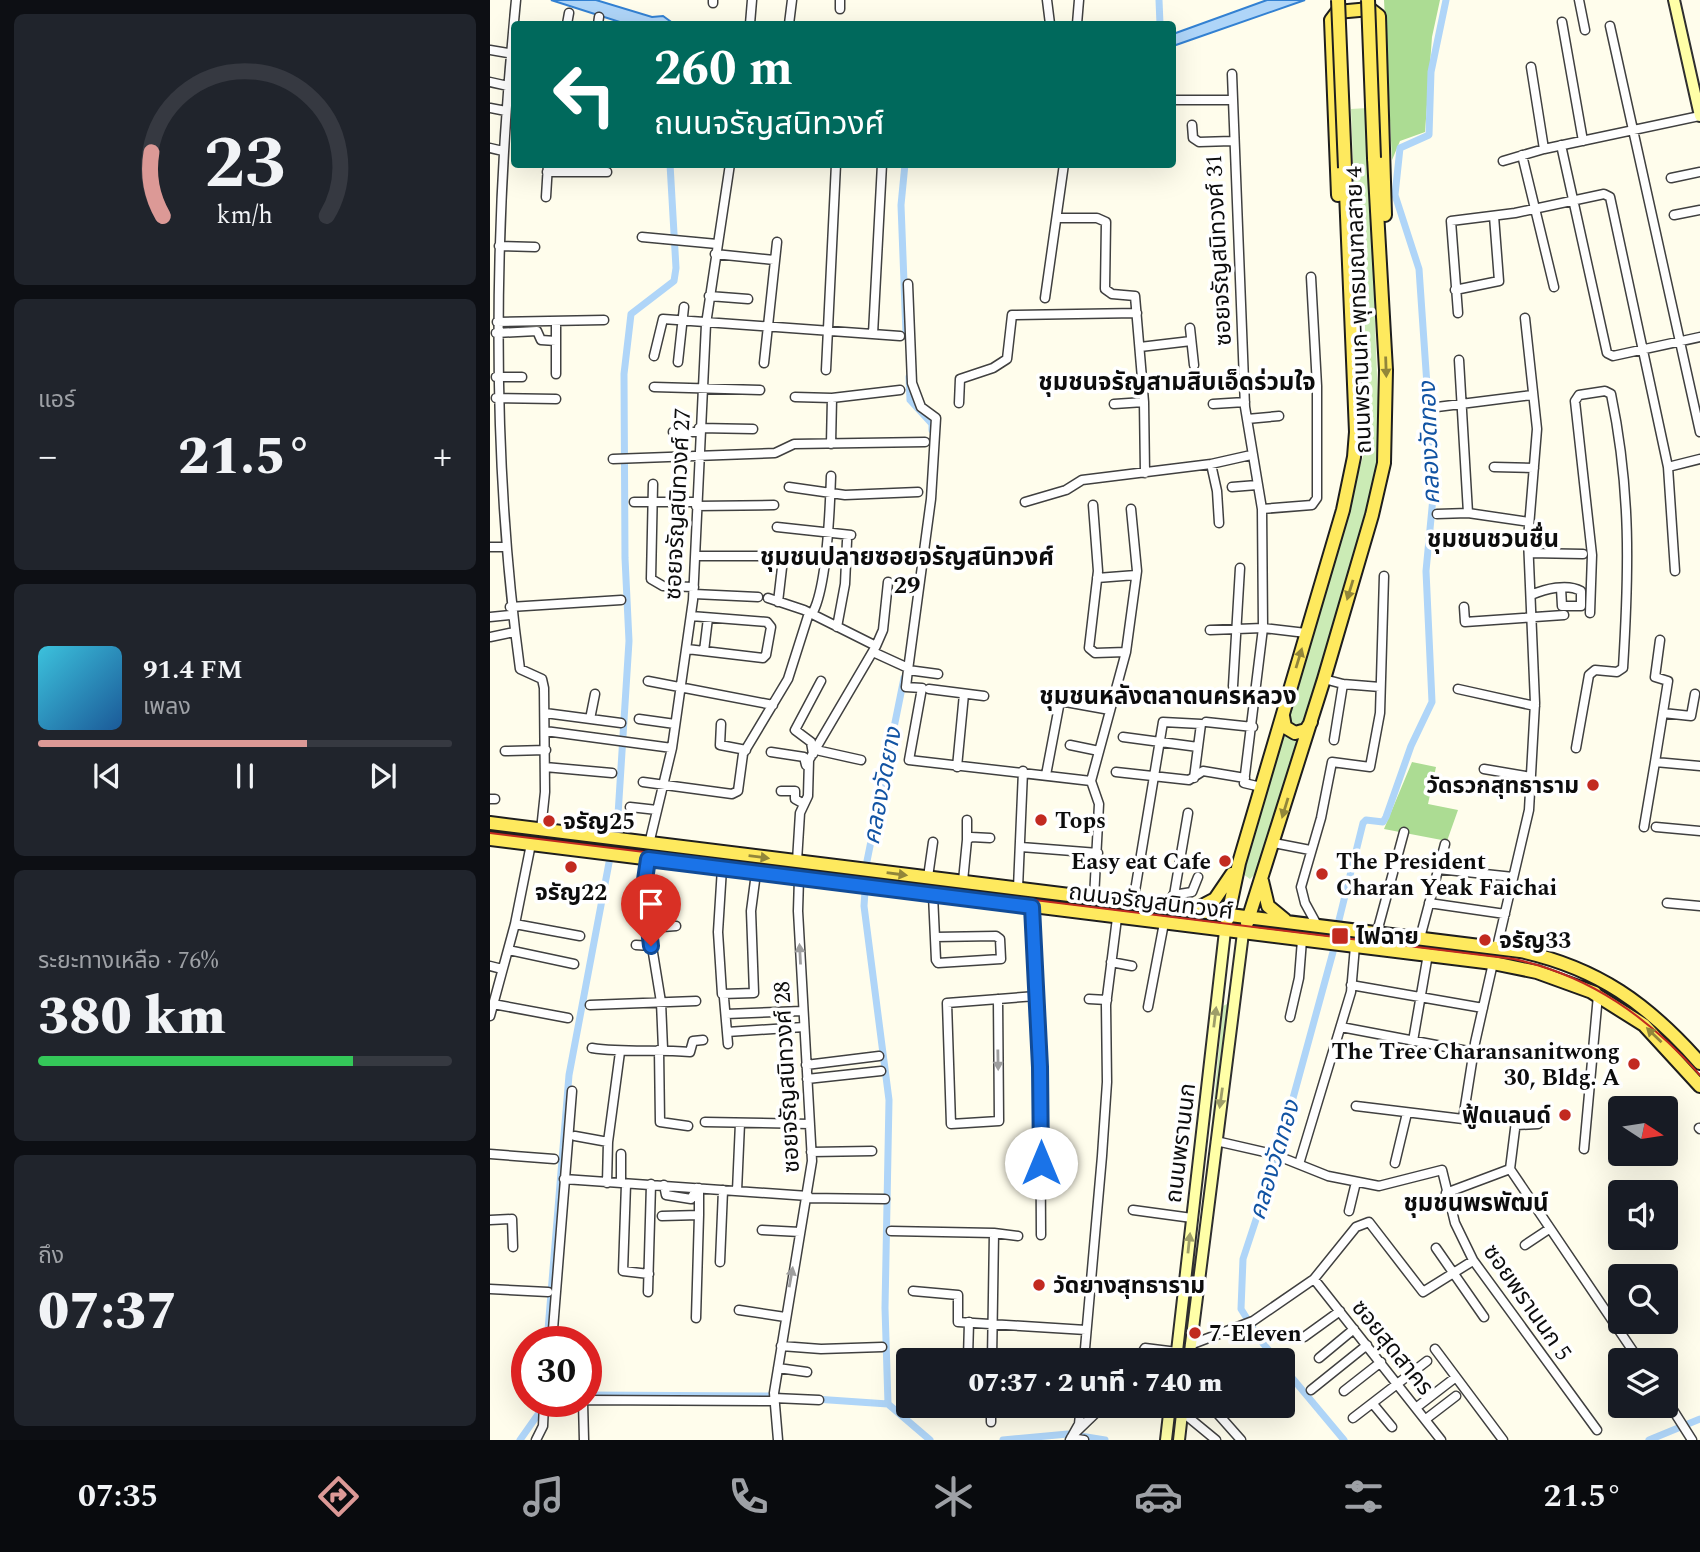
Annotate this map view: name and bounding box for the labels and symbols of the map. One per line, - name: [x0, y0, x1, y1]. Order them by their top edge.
- street label: ซอยจรัญสนิทวงศ์ 31: [1197, 153, 1242, 347]
- street label: ถนนพรานนก-พุทธมณฑลสาย 4: [1337, 165, 1382, 454]
- one-way arrow: [1380, 357, 1391, 379]
- district label: ชุมชนจรัญสามสิบเอ็ดร่วมใจ: [1038, 365, 1316, 401]
- water label: คลองวัดทอง: [1410, 380, 1450, 505]
- street label: ซอยจรัญสนิทวงศ์ 27: [656, 407, 701, 601]
- district label: ชุมชนชวนชื่น: [1427, 522, 1559, 558]
- district label: ชุมชนปลายซอยจรัญสนิทวงศ์ 29: [760, 540, 1054, 604]
- one-way arrow: [1345, 580, 1355, 601]
- one-way arrow: [1294, 648, 1304, 669]
- district label: ชุมชนหลังตลาดนครหลวง: [1039, 679, 1297, 715]
- water label: คลองวัดยาง: [854, 723, 912, 848]
- place label: วัดรวกสุทธาราม: [1426, 769, 1579, 804]
- marker: วัดรวกสุทธาราม: [1585, 777, 1601, 793]
- one-way arrow: [1279, 798, 1289, 819]
- place label: Tops: [1055, 804, 1106, 839]
- place label: จรัญ25: [563, 805, 635, 840]
- marker: Tops: [1033, 812, 1049, 828]
- marker: จรัญ25: [541, 813, 557, 829]
- place label: Easy eat Cafe: [1071, 845, 1211, 880]
- place label: The President Charan Yeak Faichai: [1336, 845, 1557, 906]
- one-way arrow: [748, 851, 770, 862]
- marker: Easy eat Cafe: [1217, 853, 1233, 869]
- marker: จรัญ22: [563, 859, 579, 875]
- marker: The President Charan Yeak Faichai: [1314, 866, 1330, 882]
- one-way arrow: [886, 868, 908, 879]
- pin: [621, 874, 681, 946]
- street label: ถนนจรัญสนิทวงศ์: [1066, 875, 1235, 930]
- place label: จรัญ22: [535, 876, 607, 911]
- place label: ไฟฉาย: [1356, 920, 1419, 955]
- place label: จรัญ33: [1499, 924, 1571, 959]
- marker: ไฟฉาย: [1330, 926, 1350, 946]
- marker: จรัญ33: [1477, 932, 1493, 948]
- one-way arrow: [794, 943, 805, 965]
- street label: ซอยจรัญสนิทวงศ์ 28: [765, 980, 810, 1174]
- one-way arrow: [1210, 1006, 1221, 1028]
- one-way arrow: [1646, 1027, 1663, 1044]
- place label: The Tree Charansanitwong 30, Bldg. A: [1331, 1035, 1620, 1096]
- one-way arrow: [993, 1049, 1004, 1071]
- marker: The Tree Charansanitwong 30, Bldg. A: [1626, 1056, 1642, 1072]
- street label: ถนนพรานนก: [1157, 1081, 1206, 1205]
- one-way arrow: [1216, 1087, 1227, 1109]
- water label: คลองวัดทอง: [1240, 1095, 1310, 1224]
- north arrow: [1608, 1096, 1678, 1166]
- place label: ฟู้ดแลนด์: [1462, 1099, 1551, 1134]
- marker: ฟู้ดแลนด์: [1557, 1107, 1573, 1123]
- position arrow: [1004, 1126, 1078, 1200]
- district label: ชุมชนพรพัฒน์: [1403, 1186, 1549, 1222]
- one-way arrow: [1184, 1232, 1195, 1254]
- street label: ซอยพรานนก 5: [1474, 1237, 1580, 1368]
- one-way arrow: [786, 1266, 797, 1288]
- place label: วัดยางสุทธาราม: [1053, 1269, 1205, 1304]
- marker: วัดยางสุทธาราม: [1031, 1277, 1047, 1293]
- street label: ซอยสุดสาคร: [1342, 1292, 1442, 1404]
- place label: 7-Eleven: [1209, 1317, 1302, 1352]
- marker: 7-Eleven: [1187, 1325, 1203, 1341]
- speed limit sign: 30: [511, 1326, 602, 1417]

